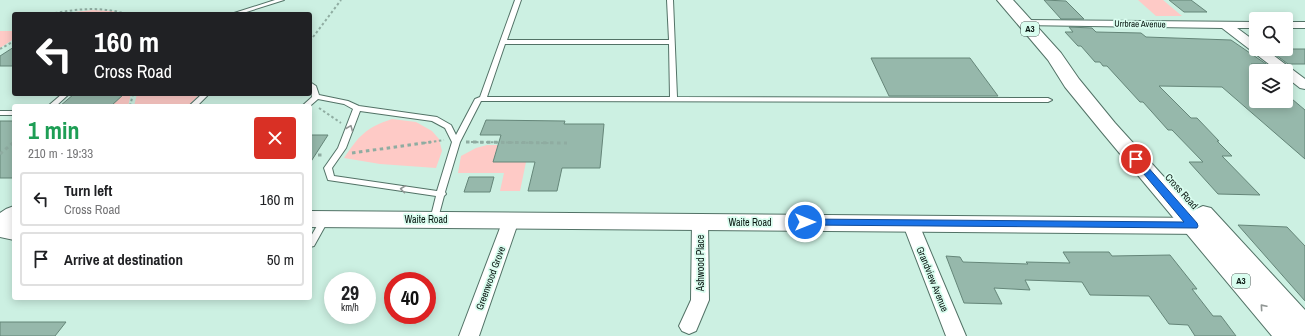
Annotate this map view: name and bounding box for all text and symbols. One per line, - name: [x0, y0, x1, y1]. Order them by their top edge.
- map controls: [1249, 12, 1293, 108]
- button: search: [1249, 12, 1293, 56]
- street label: Urrbrae Avenue: [1114, 18, 1166, 30]
- road number: A3: [1021, 22, 1039, 36]
- text: 160 m: [94, 23, 159, 61]
- icon: left: [28, 28, 80, 80]
- text: Cross Road: [94, 59, 172, 84]
- button: layers: [1249, 64, 1293, 108]
- text: 1 min: [28, 114, 79, 146]
- button: close: [254, 117, 296, 159]
- one-way arrow: [346, 124, 354, 131]
- pin: [1119, 142, 1153, 176]
- text: 210 m · 19:33: [28, 145, 93, 162]
- icon: arrive: [1125, 148, 1147, 170]
- street label: Cross Road: [1162, 171, 1201, 212]
- text: Turn left: [64, 180, 112, 201]
- one-way arrow: [400, 185, 406, 194]
- icon: left: [30, 188, 52, 210]
- text: 160 m: [260, 189, 294, 210]
- text: Cross Road: [64, 201, 120, 218]
- position arrow: [784, 201, 826, 243]
- street label: Waite Road: [405, 213, 448, 226]
- street label: Waite Road: [729, 216, 772, 229]
- street label: Ashwood Place: [694, 234, 707, 292]
- street label: Greenwood Grove: [473, 244, 508, 312]
- street label: Grandview Avenue: [914, 245, 952, 314]
- icon: arrive: [30, 248, 52, 270]
- text: Arrive at destination: [64, 249, 183, 270]
- text: 50 m: [267, 249, 294, 270]
- speed limit sign: 40: [384, 272, 436, 324]
- road number: A3: [1232, 274, 1250, 288]
- text: 29: [341, 279, 359, 306]
- text: km/h: [341, 301, 359, 314]
- one-way arrow: [1261, 304, 1268, 312]

